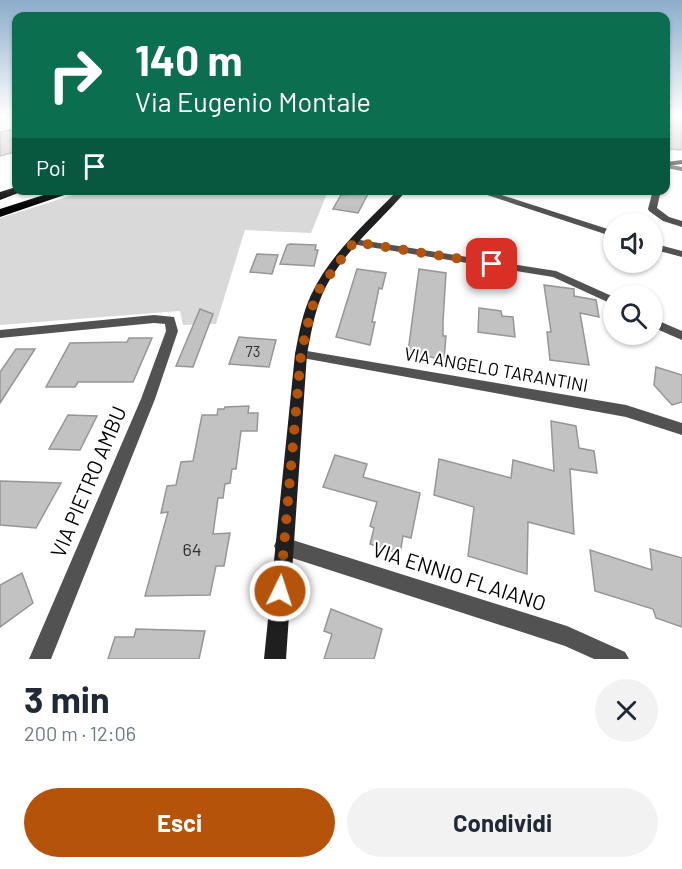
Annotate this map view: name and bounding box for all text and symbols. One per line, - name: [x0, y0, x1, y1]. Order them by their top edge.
- text: 140 m: [135, 34, 243, 84]
- icon: right: [36, 36, 114, 114]
- text: Via Eugenio Montale: [135, 85, 371, 117]
- icon: arrive: [78, 150, 111, 183]
- text: Poi: [36, 154, 66, 180]
- map controls: [603, 213, 663, 345]
- button: sound: [603, 213, 663, 273]
- pin: [466, 238, 517, 289]
- icon: arrive: [475, 247, 508, 280]
- button: search: [603, 285, 663, 345]
- house number: 73: [246, 342, 260, 360]
- street label: VIA ANGELO TARANTINI: [402, 342, 590, 396]
- street label: VIA PIETRO AMBU: [44, 402, 131, 561]
- street label: VIA ENNIO FLAIANO: [369, 536, 549, 615]
- house number: 64: [182, 538, 202, 560]
- position arrow: [248, 559, 312, 623]
- text: 3 min: [24, 677, 110, 720]
- button: close: [595, 679, 658, 742]
- text: 200 m · 12:06: [24, 721, 136, 745]
- button: Esci: [24, 788, 335, 857]
- button: Condividi: [347, 788, 658, 857]

